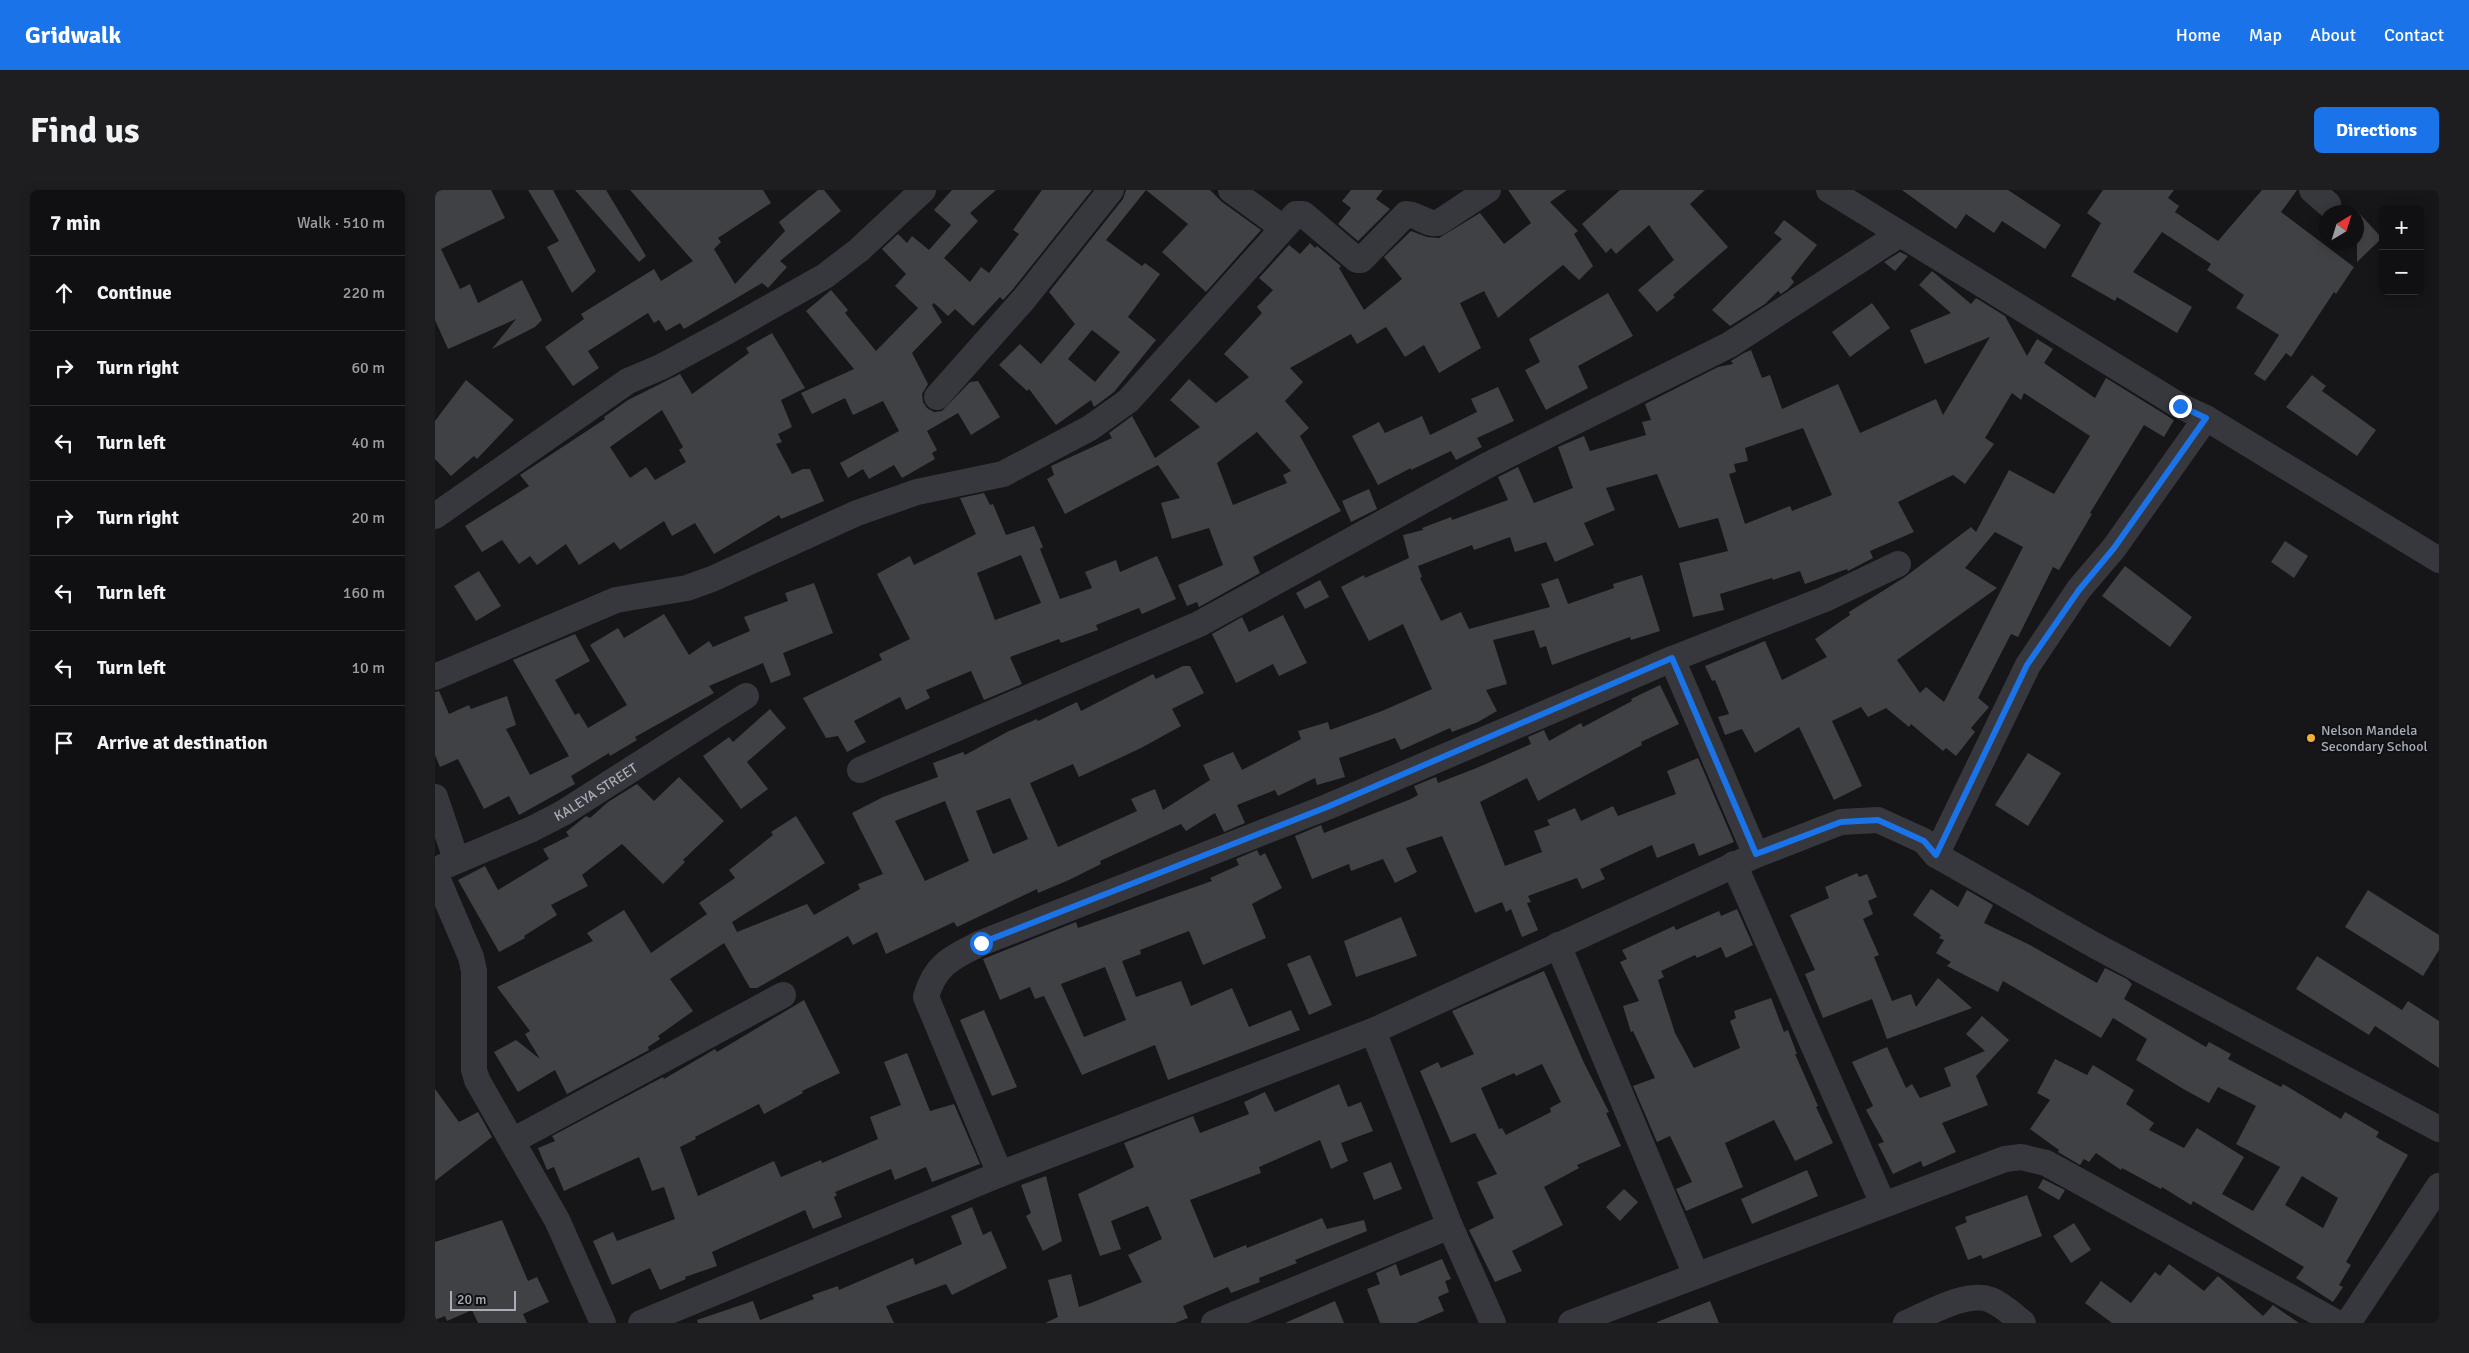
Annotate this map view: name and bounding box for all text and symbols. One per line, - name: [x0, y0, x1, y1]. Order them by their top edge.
- text: Gridwalk: [25, 20, 121, 50]
- text: Home: [2176, 24, 2221, 46]
- text: Map: [2249, 24, 2282, 46]
- text: About: [2310, 24, 2356, 46]
- text: Contact: [2384, 24, 2444, 46]
- button: Directions: [2314, 107, 2439, 153]
- text: Find us: [30, 109, 140, 152]
- north arrow: [2319, 205, 2364, 250]
- map controls: [2379, 205, 2424, 295]
- button: +: [2379, 205, 2424, 250]
- text: 7 min: [50, 210, 101, 236]
- text: Walk · 510 m: [297, 213, 385, 233]
- button: −: [2379, 250, 2424, 295]
- icon: ahead: [50, 279, 78, 307]
- text: Continue: [97, 281, 172, 305]
- text: 220 m: [343, 283, 385, 303]
- icon: right: [50, 354, 78, 382]
- text: Turn right: [97, 356, 179, 380]
- text: 60 m: [351, 358, 385, 378]
- route end: [2169, 395, 2192, 418]
- icon: left: [50, 429, 78, 457]
- text: Turn left: [97, 431, 166, 455]
- text: 40 m: [351, 433, 385, 453]
- icon: right: [50, 504, 78, 532]
- text: Turn right: [97, 506, 179, 530]
- text: 20 m: [351, 508, 385, 528]
- icon: left: [50, 579, 78, 607]
- text: Turn left: [97, 581, 166, 605]
- text: 160 m: [343, 583, 385, 603]
- icon: left: [50, 654, 78, 682]
- text: Turn left: [97, 656, 166, 680]
- text: 10 m: [351, 658, 385, 678]
- place label: Nelson Mandela Secondary School: [2321, 722, 2428, 755]
- icon: arrive: [50, 729, 78, 757]
- text: Arrive at destination: [97, 731, 268, 755]
- marker: Nelson Mandela Secondary School: [2305, 732, 2317, 744]
- street label: KALEYA STREET: [551, 759, 641, 825]
- route start: [970, 932, 993, 955]
- scale bar: [450, 1288, 516, 1311]
- text: 20 m: [457, 1291, 486, 1308]

